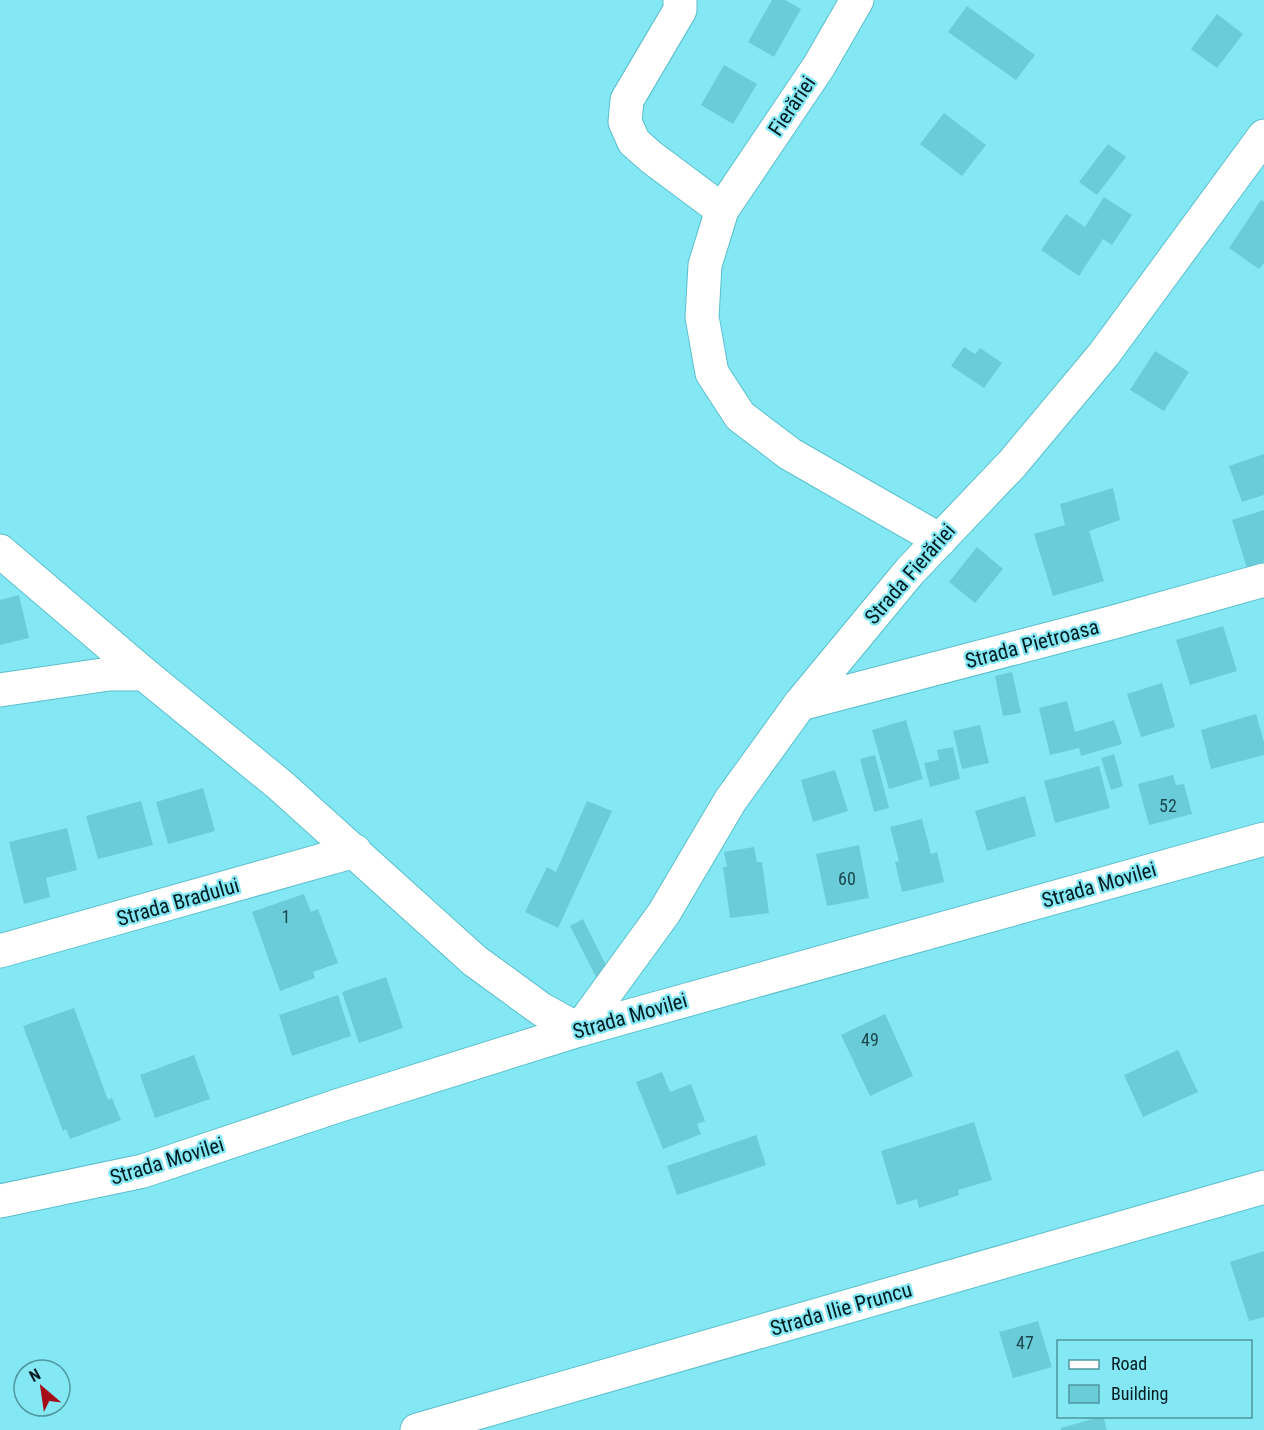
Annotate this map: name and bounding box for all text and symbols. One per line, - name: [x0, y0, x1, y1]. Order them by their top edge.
- street label: Fierăriei: [763, 72, 821, 140]
- street label: Strada Fierăriei: [860, 519, 960, 629]
- street label: Strada Pietroasa: [963, 615, 1101, 673]
- house number: 52: [1159, 795, 1177, 816]
- street label: Strada Movilei: [1039, 857, 1159, 913]
- house number: 60: [838, 868, 856, 889]
- street label: Strada Bradului: [114, 873, 242, 931]
- house number: 1: [282, 906, 290, 927]
- street label: Strada Movilei: [570, 988, 690, 1044]
- house number: 49: [861, 1029, 879, 1050]
- street label: Strada Movilei: [107, 1132, 227, 1190]
- street label: Strada Ilie Pruncu: [767, 1277, 915, 1341]
- house number: 47: [1016, 1332, 1034, 1353]
- legend: [1057, 1340, 1252, 1418]
- text: Road: [1111, 1353, 1147, 1374]
- north arrow: [12, 1358, 72, 1418]
- text: N: [26, 1365, 44, 1386]
- text: Building: [1111, 1383, 1168, 1404]

